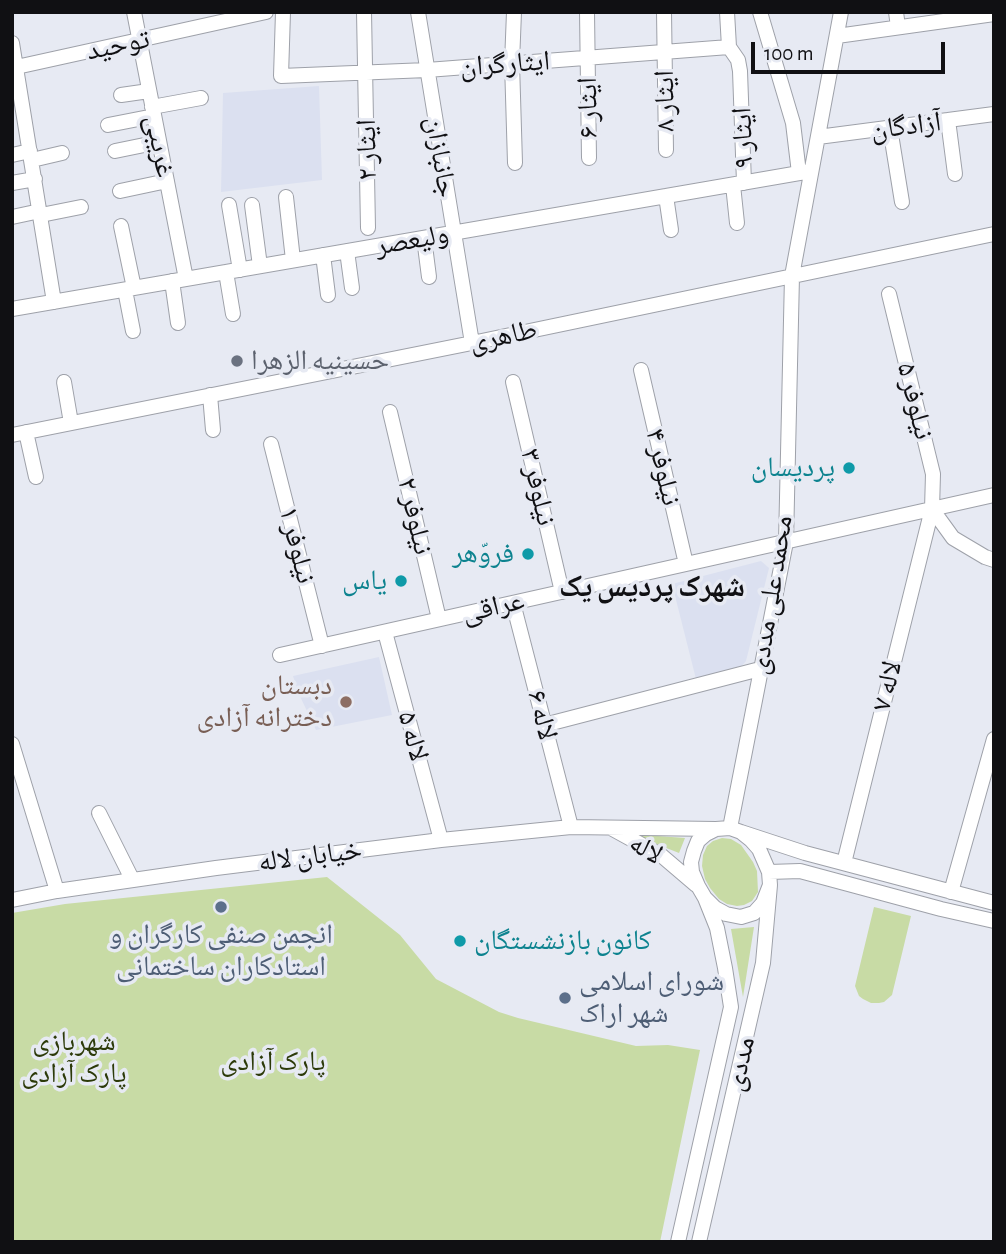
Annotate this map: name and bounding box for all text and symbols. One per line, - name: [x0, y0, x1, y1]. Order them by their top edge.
- street label: توحید: [83, 22, 153, 68]
- scale bar: [754, 28, 948, 72]
- text: 100 m: [764, 43, 814, 64]
- street label: ایثارگران: [459, 44, 551, 84]
- street label: ایثار ۸: [648, 70, 682, 132]
- street label: ایثار ۶: [571, 77, 605, 139]
- street label: آزادگان: [869, 105, 943, 147]
- street label: ایثار ۹: [725, 107, 761, 169]
- street label: غریبی: [138, 112, 182, 180]
- street label: جانبازان: [418, 114, 464, 200]
- street label: ایثار ۲: [350, 119, 384, 181]
- street label: ولیعصر: [373, 217, 451, 263]
- street label: طاهری: [466, 312, 540, 360]
- place label: حسینیه الزهرا: [251, 344, 389, 378]
- marker: حسینیه الزهرا: [229, 353, 245, 369]
- street label: نیلوفر ۵: [889, 359, 941, 443]
- street label: نیلوفر ۴: [638, 425, 688, 509]
- street label: نیلوفر ۳: [513, 445, 563, 529]
- place label: پردیسان: [751, 451, 835, 485]
- marker: پردیسان: [841, 460, 857, 476]
- street label: نیلوفر ۲: [390, 474, 440, 558]
- street label: نیلوفر ۱: [271, 503, 323, 587]
- street label: محمد علی مددی: [742, 513, 800, 677]
- place label: فروّهر: [452, 537, 514, 571]
- marker: فروّهر: [520, 546, 536, 562]
- place label: یاس: [342, 564, 387, 598]
- district label: شهرک پردیس یک: [559, 569, 745, 605]
- marker: یاس: [393, 573, 409, 589]
- street label: عراقی: [458, 584, 528, 630]
- street label: لاله ۷: [865, 658, 909, 714]
- place label: دبستان دخترانه آزادی: [197, 669, 332, 735]
- street label: لاله ۶: [520, 687, 564, 743]
- marker: دبستان دخترانه آزادی: [338, 694, 354, 710]
- street label: لاله ۵: [390, 707, 436, 765]
- street label: لاله: [623, 826, 669, 872]
- street label: خیابان لاله: [256, 833, 364, 879]
- marker: انجمن صنفی کارگران و استادکاران ساختمانی: [213, 899, 229, 915]
- place label: انجمن صنفی کارگران و استادکاران ساختمانی: [109, 918, 333, 984]
- place label: کانون بازنشستگان: [474, 924, 651, 958]
- marker: کانون بازنشستگان: [452, 933, 468, 949]
- place label: شورای اسلامی شهر اراک: [579, 965, 724, 1031]
- marker: شورای اسلامی شهر اراک: [557, 990, 573, 1006]
- park label: شهربازی پارک آزادی: [21, 1025, 127, 1091]
- street label: مددی: [717, 1033, 763, 1095]
- park label: پارک آزادی: [220, 1045, 326, 1079]

